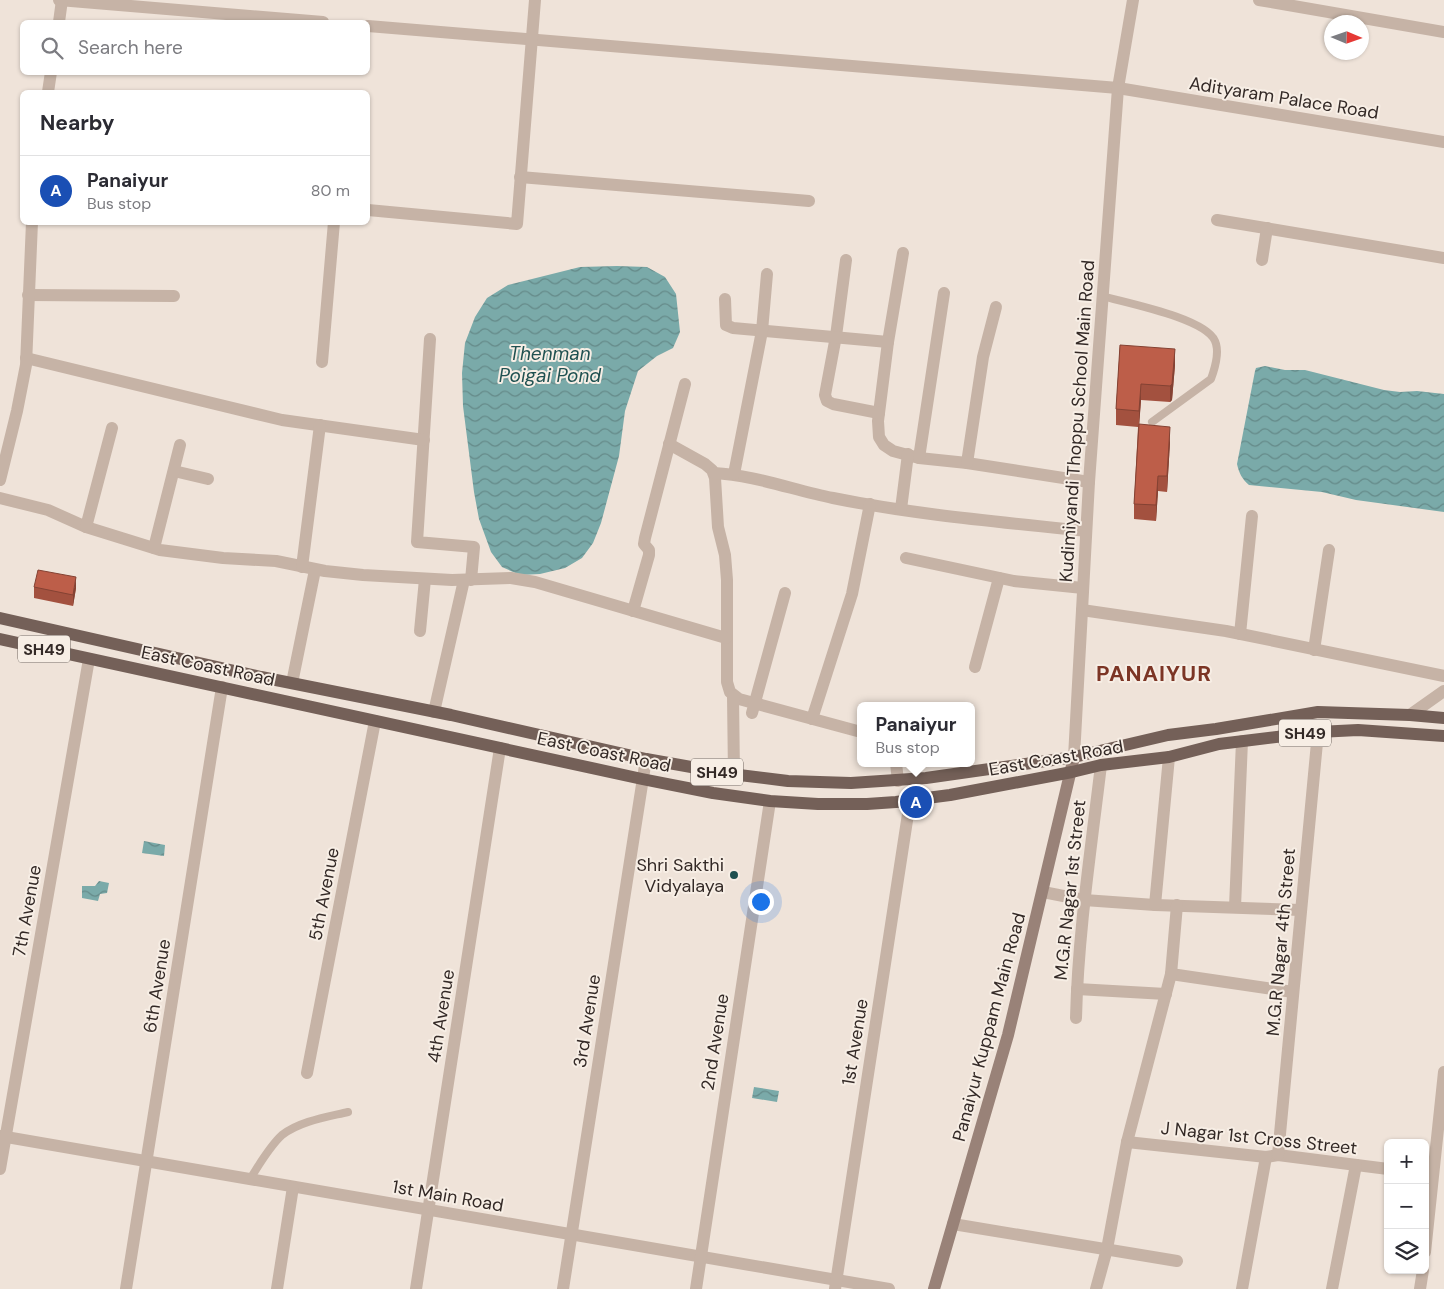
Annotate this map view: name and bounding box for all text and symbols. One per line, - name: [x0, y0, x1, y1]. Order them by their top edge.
- north arrow: [1324, 15, 1369, 60]
- search box: [20, 20, 370, 75]
- icon: search: [38, 34, 66, 62]
- text: Search here: [78, 35, 183, 60]
- street label: Adityaram Palace Road: [1188, 71, 1380, 125]
- text: Nearby: [40, 109, 114, 137]
- text: Panaiyur: [87, 168, 168, 193]
- text: A: [50, 180, 62, 201]
- text: 80 m: [311, 180, 350, 201]
- text: Bus stop: [87, 193, 151, 214]
- street label: Kudimiyandi Thoppu School Main Road: [1054, 259, 1100, 583]
- water label: Thenman Poigai Pond: [499, 341, 602, 388]
- road number: SH49: [18, 636, 70, 662]
- street label: East Coast Road: [139, 640, 277, 692]
- district label: PANAIYUR: [1096, 659, 1212, 688]
- popup: [857, 702, 975, 767]
- text: Panaiyur: [875, 712, 957, 737]
- road number: SH49: [1279, 720, 1331, 746]
- street label: East Coast Road: [535, 726, 673, 778]
- street label: East Coast Road: [987, 734, 1125, 782]
- text: Bus stop: [875, 737, 940, 758]
- road number: SH49: [691, 759, 743, 786]
- pin: A: [900, 783, 932, 821]
- street label: M.G.R Nagar 1st Street: [1049, 799, 1091, 981]
- street label: 5th Avenue: [303, 845, 345, 943]
- street label: M.G.R Nagar 4th Street: [1261, 847, 1301, 1037]
- place label: Shri Sakthi Vidyalaya: [636, 853, 724, 898]
- street label: 7th Avenue: [7, 863, 47, 959]
- marker: Shri Sakthi Vidyalaya: [728, 869, 740, 881]
- your location: [748, 889, 774, 915]
- street label: Panaiyur Kuppam Main Road: [947, 910, 1031, 1144]
- street label: 6th Avenue: [138, 937, 176, 1035]
- street label: 4th Avenue: [422, 968, 460, 1064]
- street label: 3rd Avenue: [568, 973, 606, 1069]
- street label: 2nd Avenue: [695, 992, 735, 1092]
- street label: 1st Avenue: [836, 997, 874, 1087]
- street label: J Nagar 1st Cross Street: [1160, 1116, 1358, 1160]
- map controls: [1384, 1139, 1429, 1274]
- button: +: [1384, 1139, 1429, 1184]
- street label: 1st Main Road: [391, 1174, 505, 1218]
- button: −: [1384, 1184, 1429, 1229]
- button: layers: [1384, 1229, 1429, 1274]

